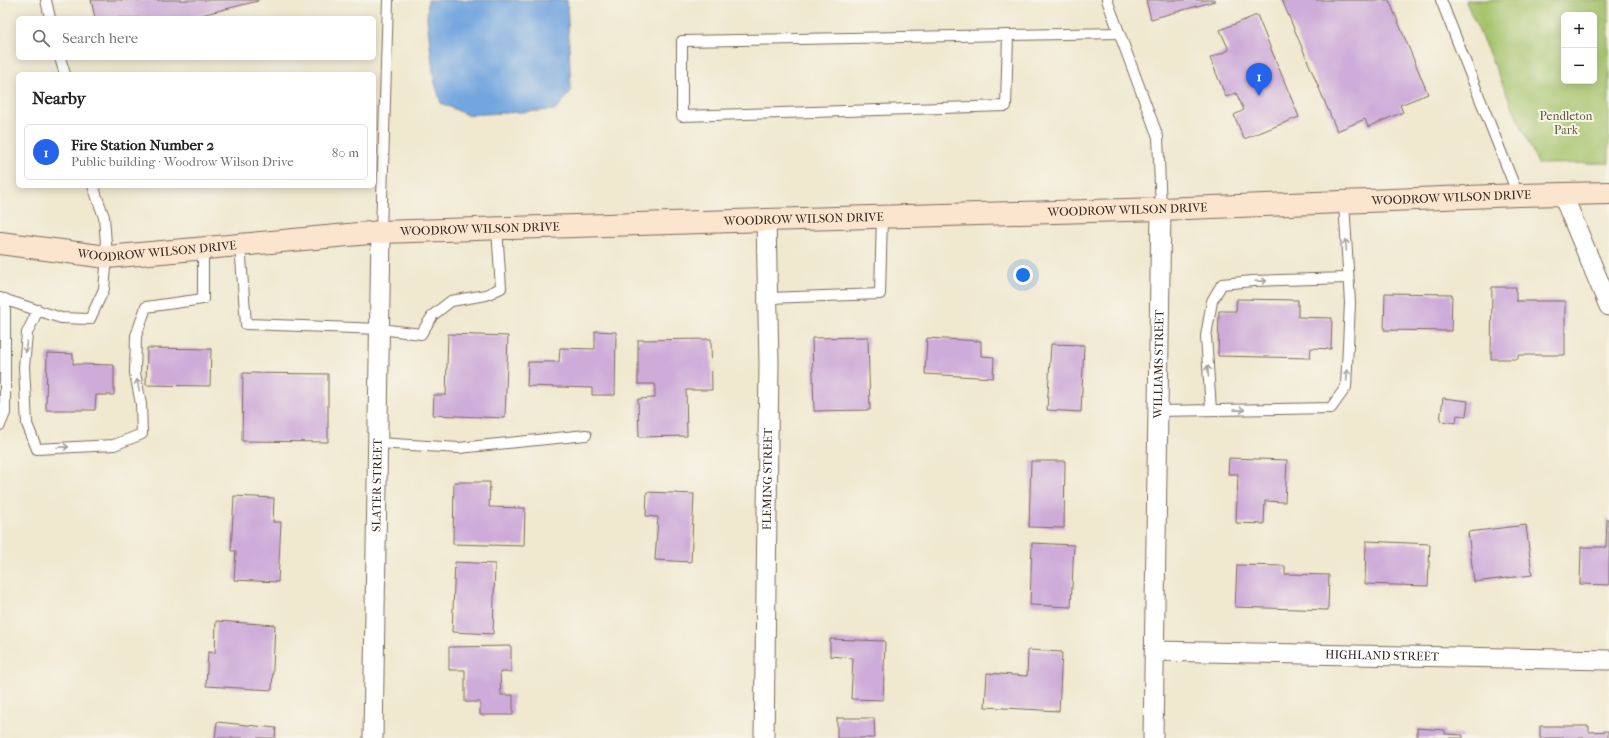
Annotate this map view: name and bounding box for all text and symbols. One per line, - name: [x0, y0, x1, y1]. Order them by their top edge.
- map controls: [1561, 12, 1597, 84]
- button: +: [1561, 12, 1597, 48]
- search box: [16, 16, 376, 60]
- icon: search: [30, 27, 52, 49]
- text: Search here: [62, 29, 138, 47]
- button: −: [1561, 48, 1597, 84]
- pin: 1: [1246, 63, 1272, 96]
- text: Nearby: [32, 88, 86, 108]
- park label: Pendleton Park: [1540, 109, 1592, 137]
- text: Fire Station Number 2: [71, 136, 214, 154]
- text: 1: [44, 145, 48, 160]
- text: 80 m: [332, 145, 359, 160]
- text: Public building · Woodrow Wilson Drive: [71, 154, 294, 169]
- street label: WOODROW WILSON DRIVE: [1370, 188, 1531, 208]
- street label: WOODROW WILSON DRIVE: [1047, 200, 1208, 219]
- street label: WOODROW WILSON DRIVE: [723, 210, 884, 228]
- street label: WOODROW WILSON DRIVE: [399, 219, 560, 238]
- street label: WOODROW WILSON DRIVE: [76, 238, 237, 264]
- one-way arrow: [1343, 239, 1350, 252]
- your location: [1013, 265, 1033, 285]
- one-way arrow: [1254, 277, 1267, 285]
- street label: WILLIAMS STREET: [1151, 309, 1166, 420]
- one-way arrow: [22, 340, 29, 353]
- one-way arrow: [1205, 365, 1212, 378]
- one-way arrow: [1343, 369, 1350, 382]
- one-way arrow: [133, 379, 141, 392]
- one-way arrow: [1232, 406, 1245, 413]
- street label: FLEMING STREET: [760, 427, 775, 530]
- street label: SLATER STREET: [369, 437, 385, 532]
- one-way arrow: [56, 444, 69, 451]
- street label: HIGHLAND STREET: [1325, 647, 1440, 664]

